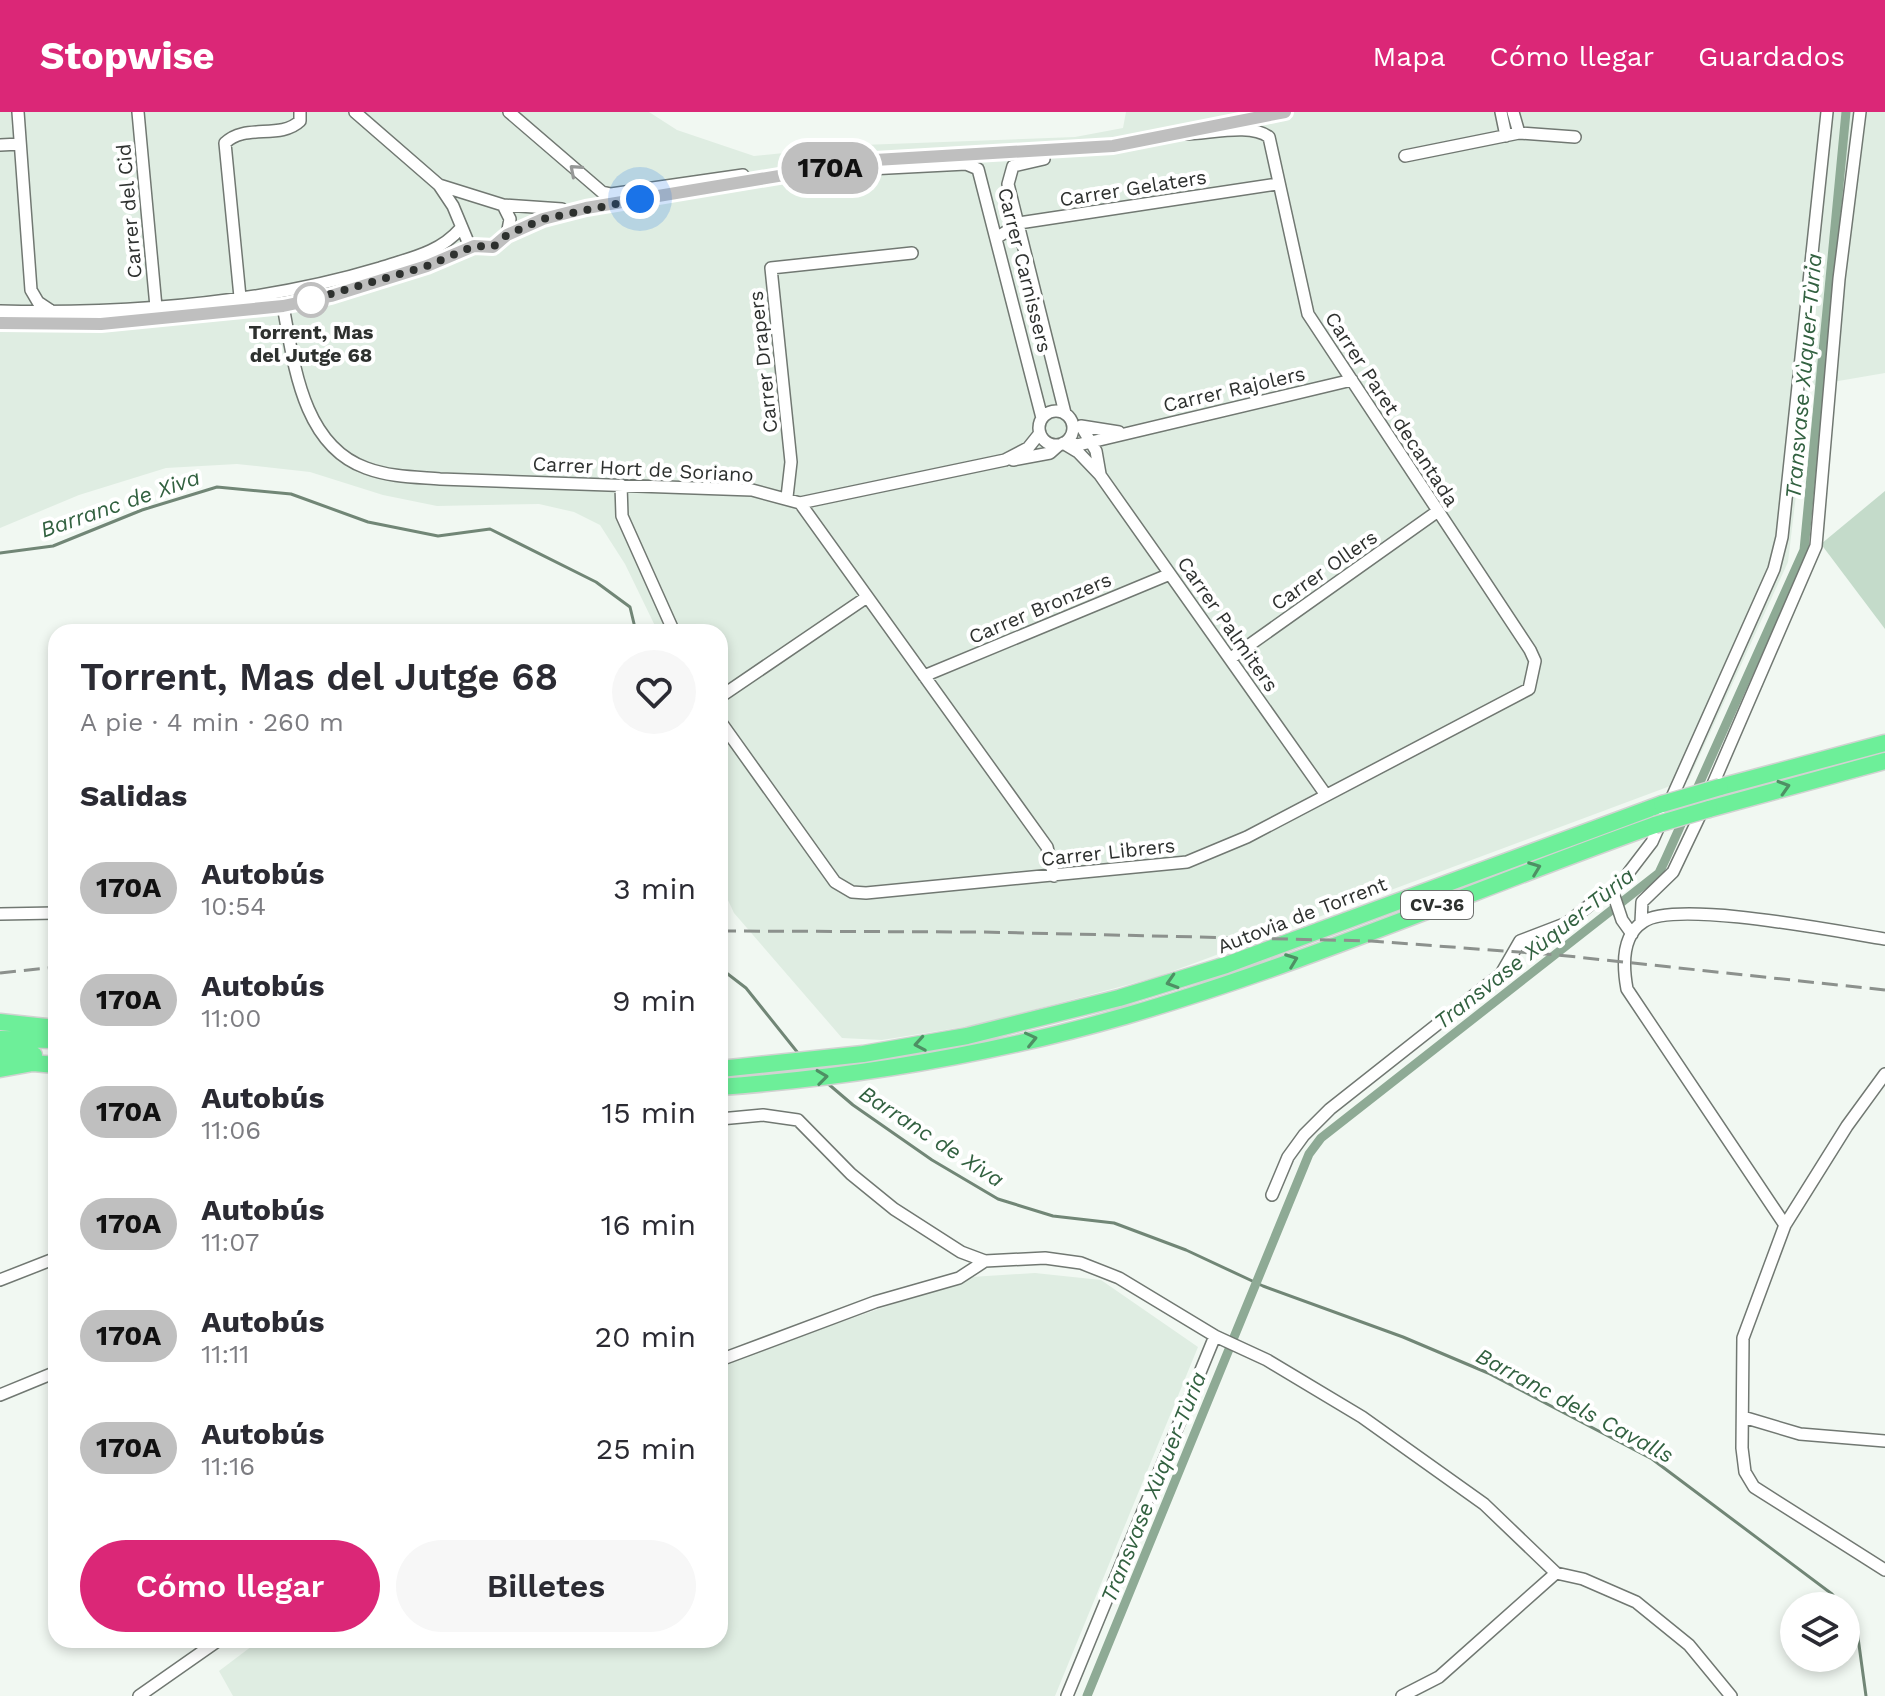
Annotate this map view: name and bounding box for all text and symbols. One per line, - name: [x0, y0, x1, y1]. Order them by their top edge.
- text: Stopwise: [40, 34, 215, 78]
- text: Mapa: [1373, 40, 1446, 73]
- text: Cómo llegar: [1490, 40, 1654, 73]
- text: Guardados: [1698, 40, 1845, 73]
- line badge: 170A: [774, 142, 886, 194]
- street label: Carrer del Cid: [111, 143, 147, 279]
- text: 170A: [797, 151, 863, 184]
- one-way arrow: [570, 165, 585, 180]
- street label: Carrer Gelaters: [1058, 165, 1208, 211]
- your location: [620, 179, 660, 219]
- street label: Carrer Carnissers: [993, 185, 1057, 355]
- water label: Transvase Xùquer-Tùria: [1780, 252, 1827, 500]
- marker: Torrent, Mas del Jutge 68: [294, 283, 328, 317]
- street label: Carrer Drapers: [744, 290, 782, 434]
- street label: Carrer Paret decantada: [1320, 307, 1464, 511]
- place label: Torrent, Mas del Jutge 68: [249, 320, 374, 367]
- street label: Carrer Rajolers: [1161, 361, 1307, 417]
- street label: Carrer Hort de Soriano: [532, 451, 754, 487]
- water label: Barranc de Xiva: [37, 464, 203, 542]
- street label: Carrer Ollers: [1266, 525, 1382, 615]
- street label: Carrer Palmiters: [1172, 552, 1284, 696]
- street label: Carrer Bronzers: [965, 567, 1115, 649]
- button: heart: [612, 650, 696, 734]
- text: Torrent, Mas del Jutge 68: [80, 655, 558, 699]
- text: A pie · 4 min · 260 m: [80, 707, 344, 737]
- text: Salidas: [80, 778, 187, 813]
- one-way arrow: [1777, 780, 1790, 796]
- street label: Carrer Librers: [1040, 833, 1176, 871]
- text: Autobús: [201, 856, 324, 891]
- one-way arrow: [1527, 861, 1541, 878]
- water label: Transvase Xùquer-Tùria: [1430, 863, 1639, 1034]
- text: 170A: [96, 871, 161, 904]
- text: 3 min: [613, 871, 696, 906]
- street label: Autovia de Torrent: [1214, 871, 1391, 958]
- text: 10:54: [201, 891, 266, 921]
- road number: CV-36: [1401, 891, 1473, 919]
- one-way arrow: [1284, 953, 1298, 970]
- text: Autobús: [201, 968, 324, 1003]
- one-way arrow: [1165, 973, 1179, 989]
- text: 170A: [96, 983, 161, 1016]
- text: 9 min: [612, 983, 696, 1018]
- text: 11:00: [201, 1003, 262, 1033]
- one-way arrow: [1024, 1032, 1038, 1049]
- one-way arrow: [913, 1035, 926, 1052]
- one-way arrow: [815, 1069, 829, 1086]
- text: Autobús: [201, 1080, 324, 1115]
- water label: Barranc de Xiva: [855, 1080, 1009, 1192]
- text: 170A: [96, 1095, 161, 1128]
- text: 15 min: [601, 1095, 696, 1130]
- text: 11:06: [201, 1115, 261, 1145]
- text: Autobús: [201, 1192, 324, 1227]
- text: 170A: [96, 1207, 161, 1240]
- text: 16 min: [601, 1207, 696, 1242]
- text: 11:07: [201, 1227, 259, 1257]
- text: Autobús: [201, 1304, 324, 1339]
- text: 170A: [96, 1319, 161, 1352]
- text: 20 min: [594, 1319, 696, 1354]
- text: 11:11: [201, 1339, 249, 1369]
- water label: Barranc dels Cavalls: [1472, 1343, 1678, 1468]
- water label: Transvase Xùquer-Tùria: [1096, 1368, 1211, 1606]
- text: Autobús: [201, 1416, 324, 1451]
- text: 170A: [96, 1431, 161, 1464]
- text: 25 min: [596, 1431, 696, 1466]
- text: 11:16: [201, 1451, 255, 1481]
- button: Cómo llegar: [80, 1540, 380, 1632]
- button: Billetes: [396, 1540, 696, 1632]
- map controls: [1780, 1592, 1860, 1672]
- button: layers: [1780, 1592, 1860, 1672]

